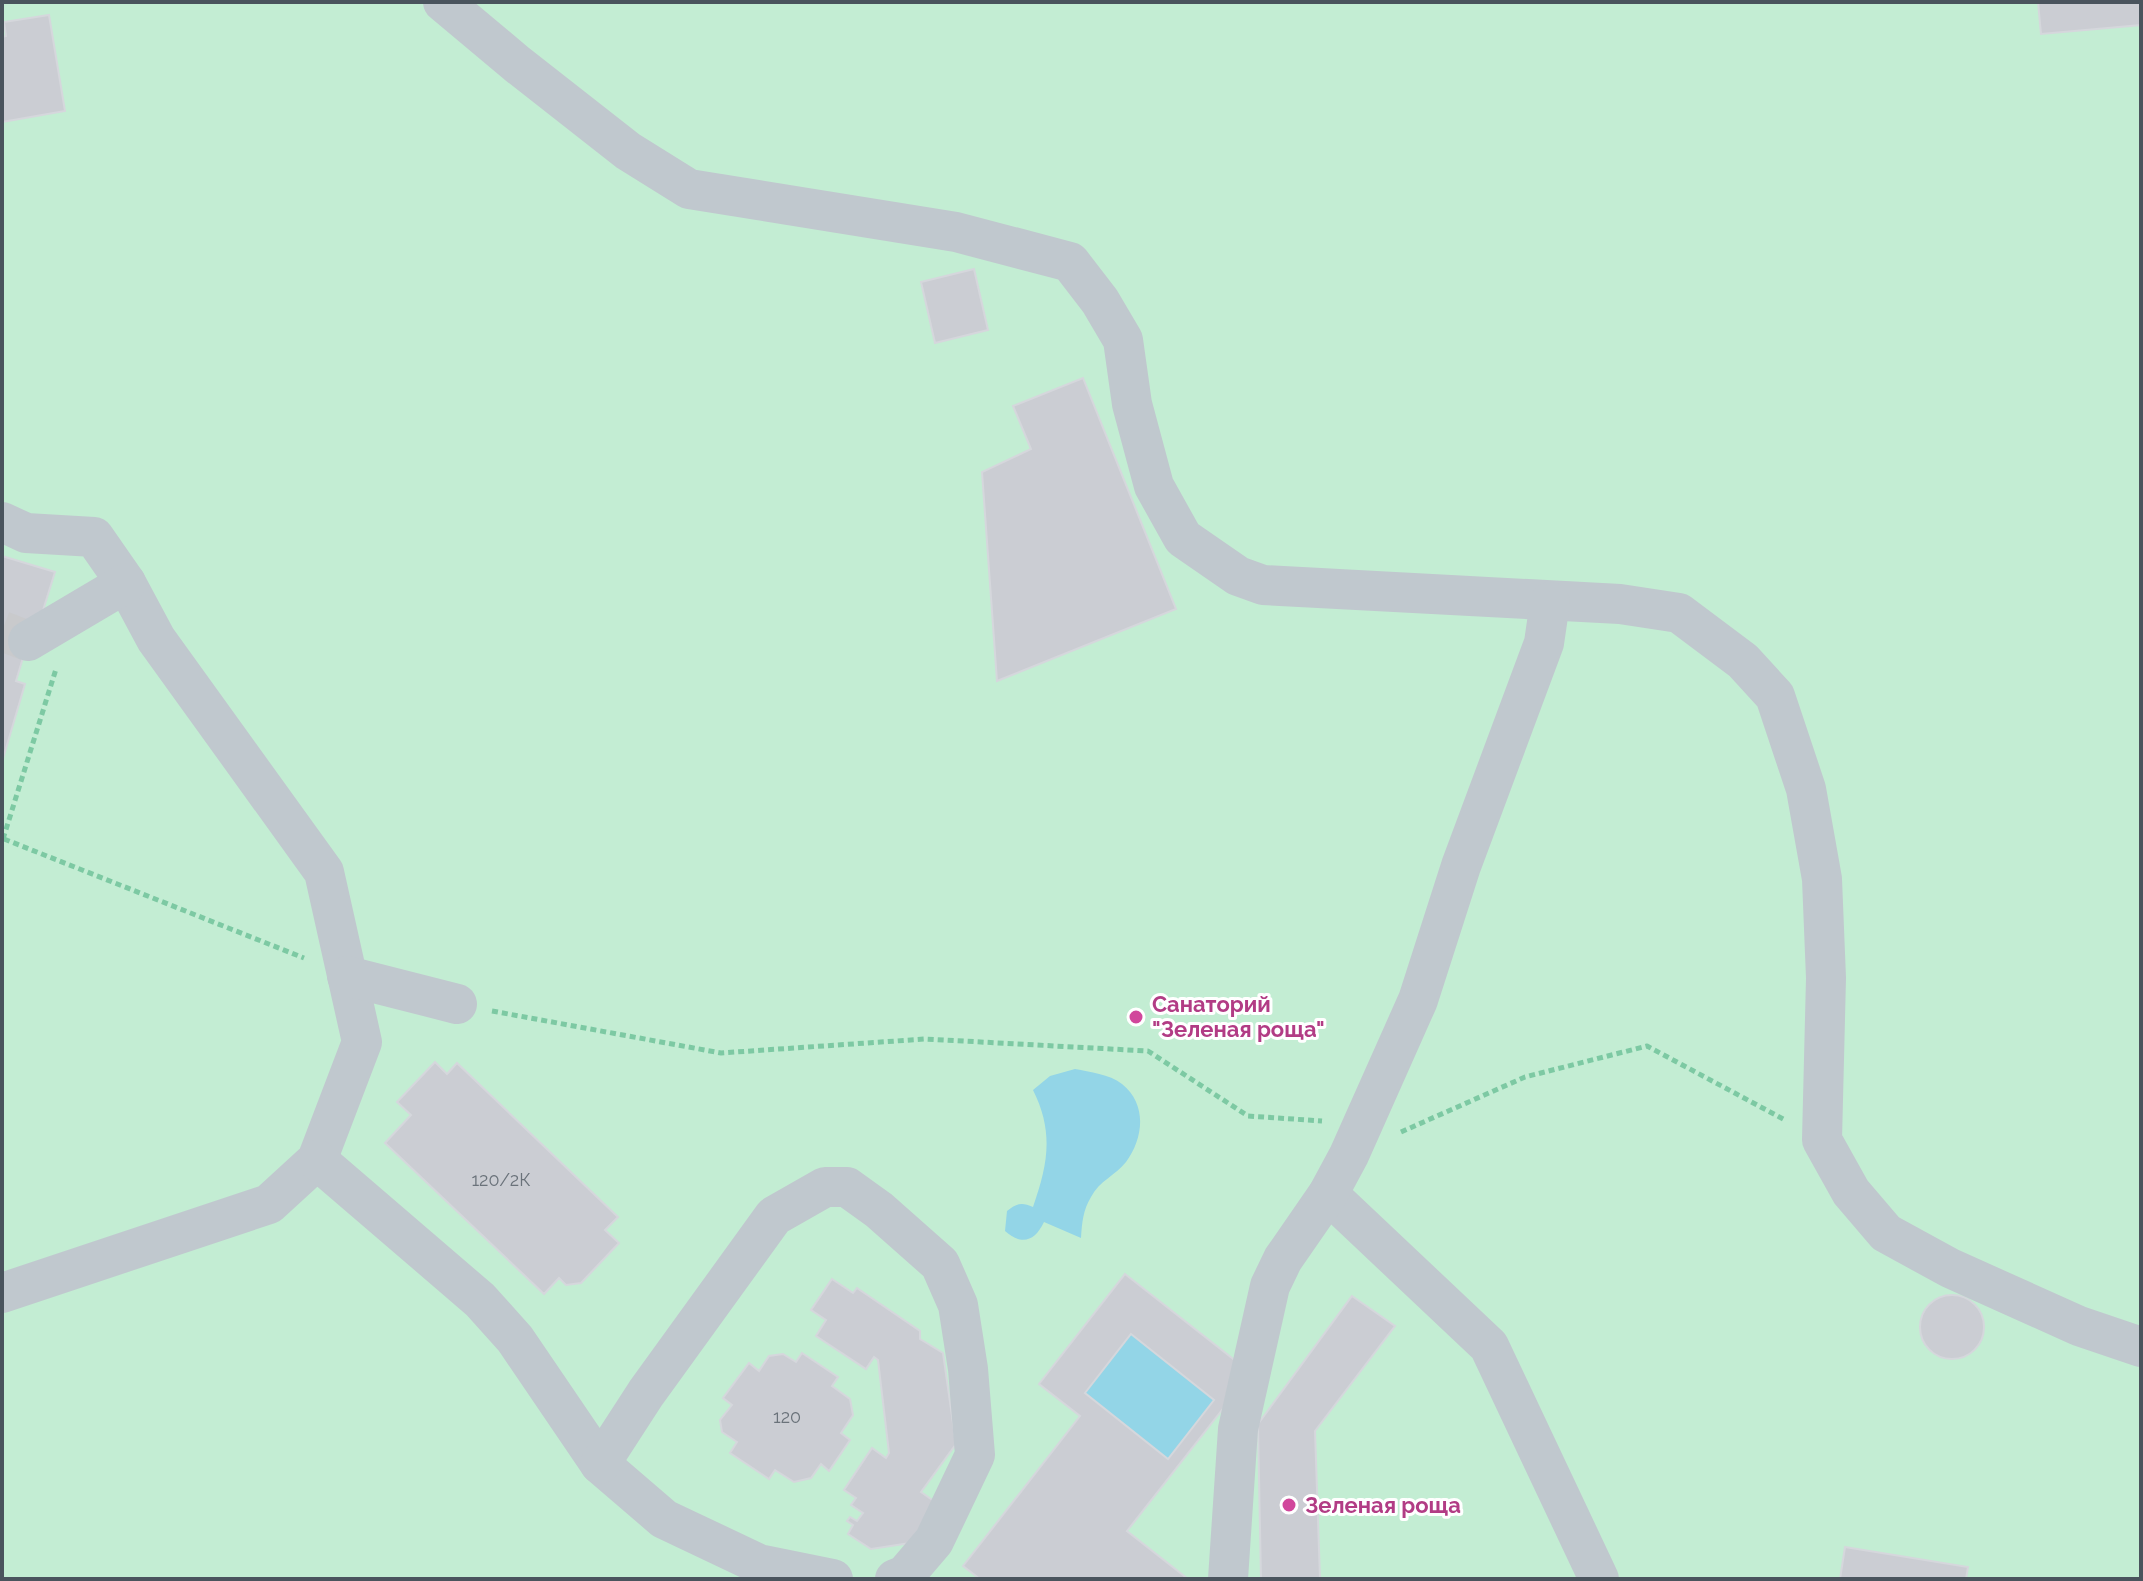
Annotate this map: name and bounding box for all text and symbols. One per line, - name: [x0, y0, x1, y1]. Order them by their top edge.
- place label: Санаторий "Зеленая роща": [1152, 991, 1325, 1042]
- marker: Санаторий "Зеленая роща": [1127, 1008, 1145, 1026]
- house number: 120/2К: [471, 1169, 531, 1190]
- house number: 120: [773, 1406, 801, 1427]
- place label: Зеленая роща: [1305, 1492, 1461, 1518]
- marker: Зеленая роща: [1280, 1496, 1298, 1514]

